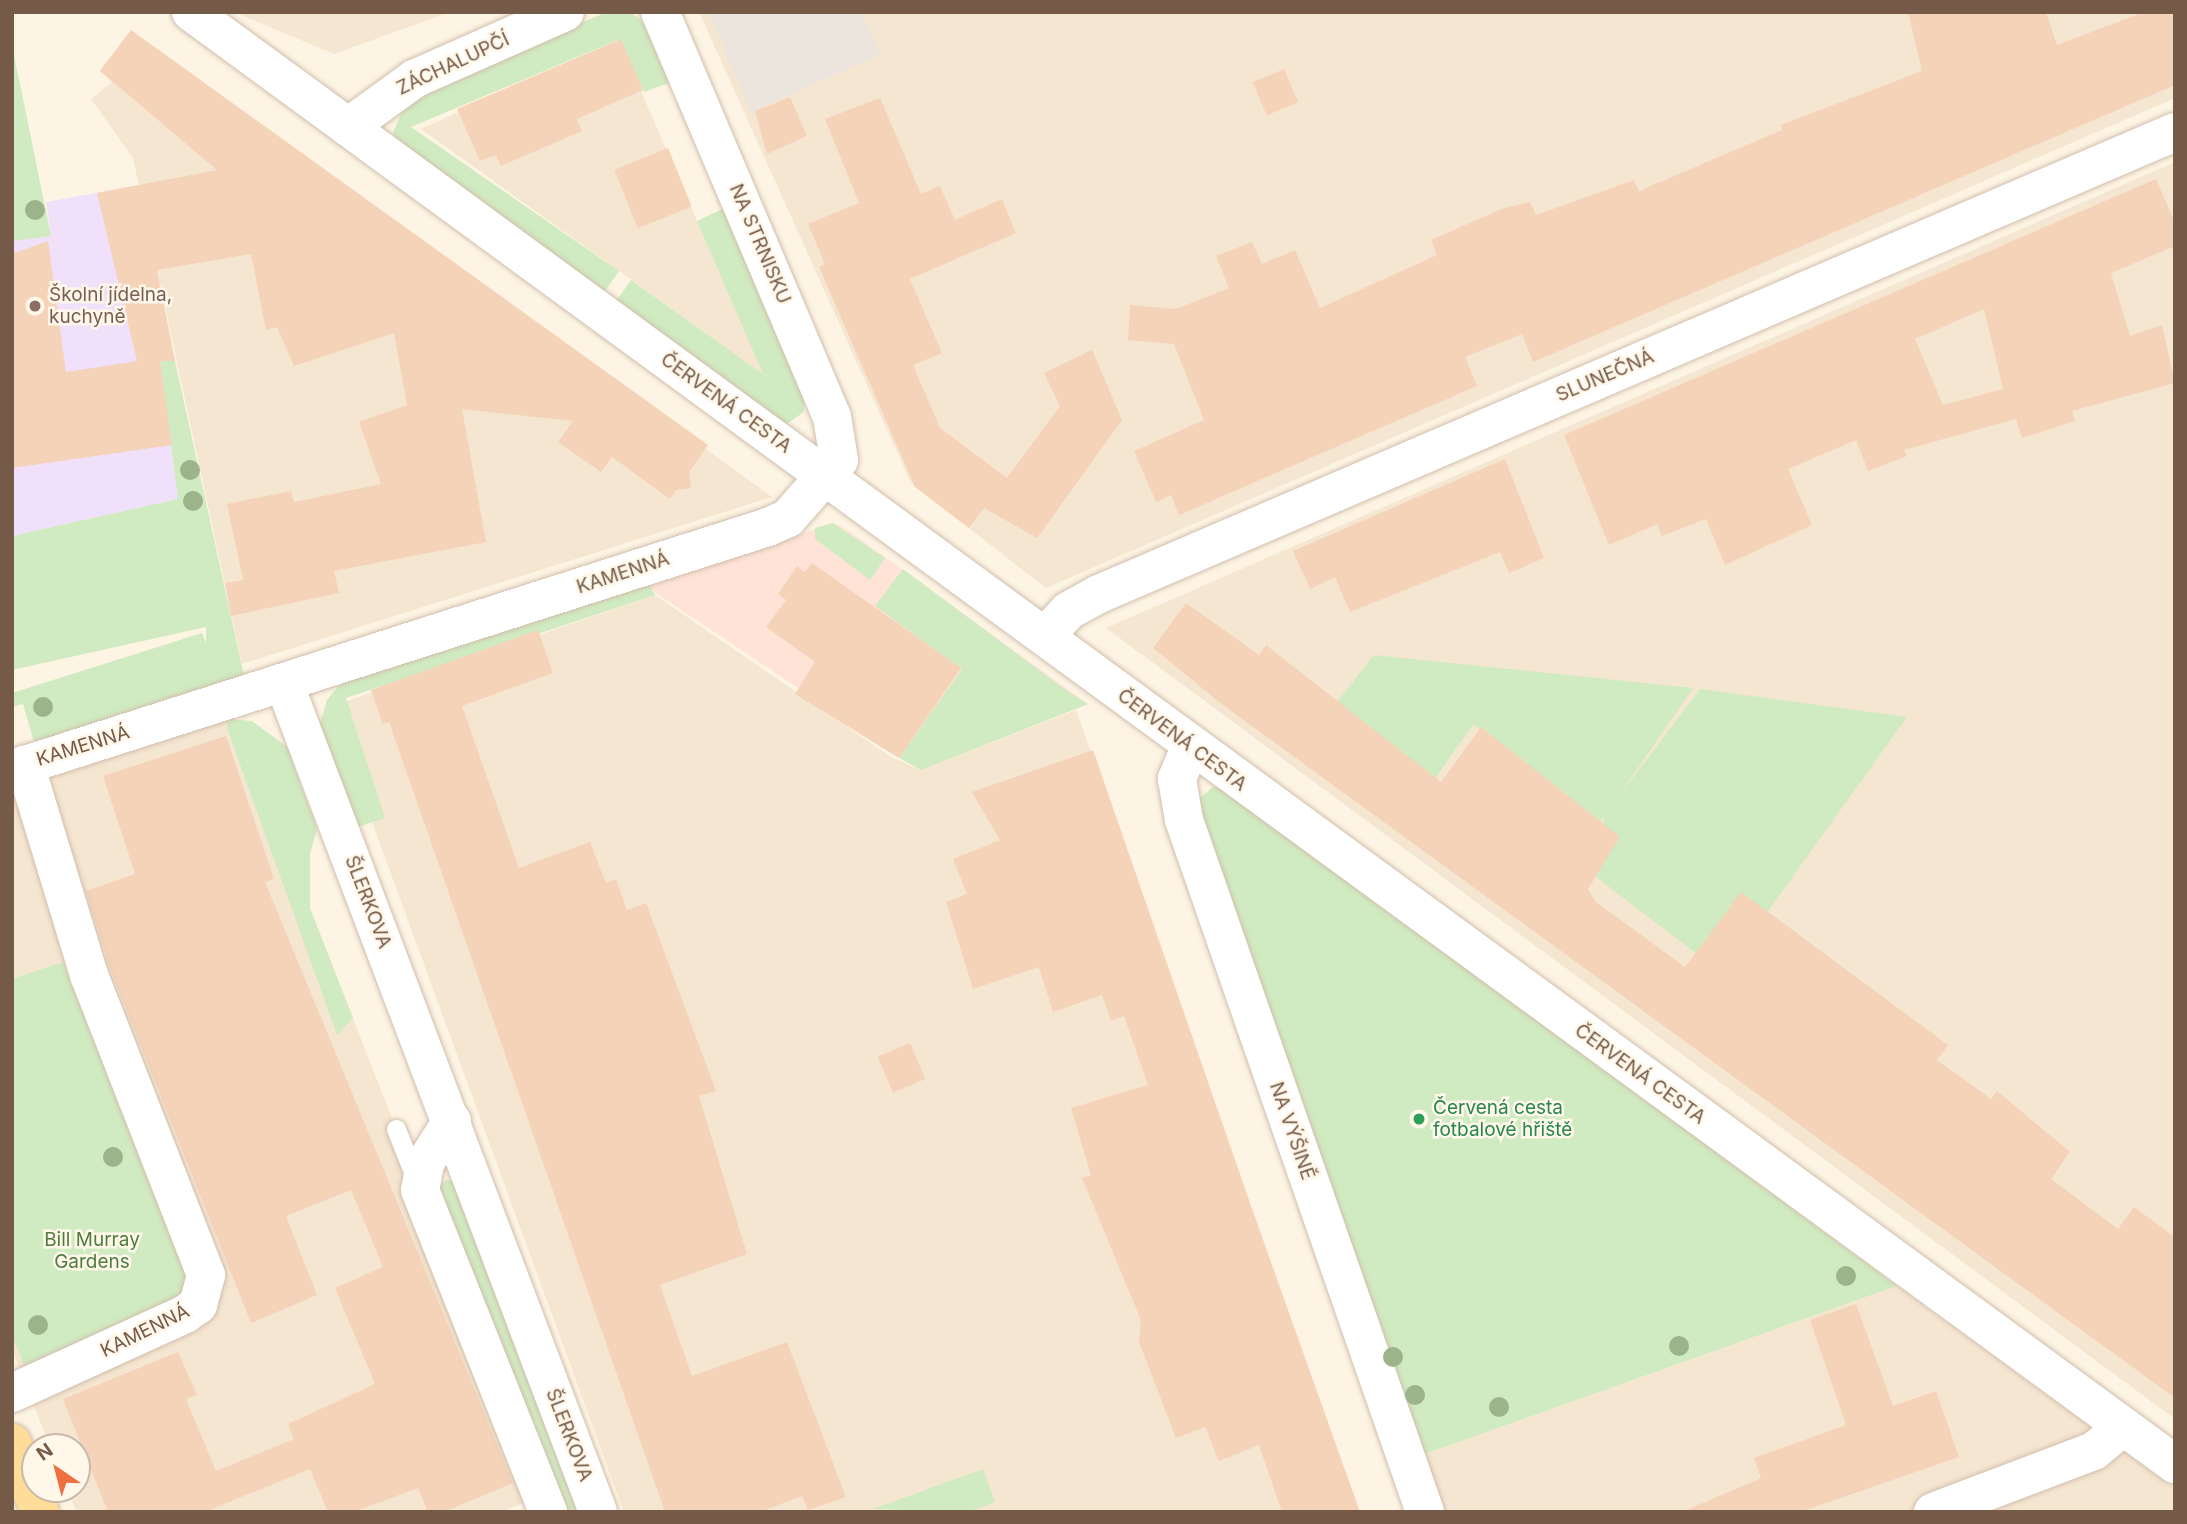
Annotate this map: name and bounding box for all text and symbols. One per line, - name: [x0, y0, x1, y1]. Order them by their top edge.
- street label: ZÁCHALUPČÍ: [393, 28, 513, 100]
- street label: NA STRNISKU: [725, 181, 795, 307]
- place label: Školní jídelna, kuchyně: [49, 284, 172, 328]
- marker: Školní jídelna, kuchyně: [27, 298, 43, 314]
- street label: SLUNEČNÁ: [1553, 345, 1657, 407]
- street label: ČERVENÁ CESTA: [656, 348, 796, 458]
- street label: KAMENNÁ: [574, 547, 672, 599]
- street label: ČERVENÁ CESTA: [1113, 684, 1251, 796]
- street label: KAMENNÁ: [34, 721, 132, 771]
- street label: ŠLERKOVA: [340, 852, 396, 952]
- street label: ČERVENÁ CESTA: [1570, 1019, 1710, 1129]
- street label: NA VÝŠINĚ: [1265, 1079, 1319, 1183]
- place label: Červená cesta fotbalové hřiště: [1433, 1097, 1572, 1141]
- marker: Červená cesta fotbalové hřiště: [1411, 1111, 1427, 1127]
- park label: Bill Murray Gardens: [44, 1229, 140, 1273]
- street label: KAMENNÁ: [97, 1300, 193, 1362]
- street label: ŠLERKOVA: [541, 1385, 597, 1485]
- north arrow: [21, 1433, 91, 1503]
- text: N: [32, 1438, 57, 1466]

